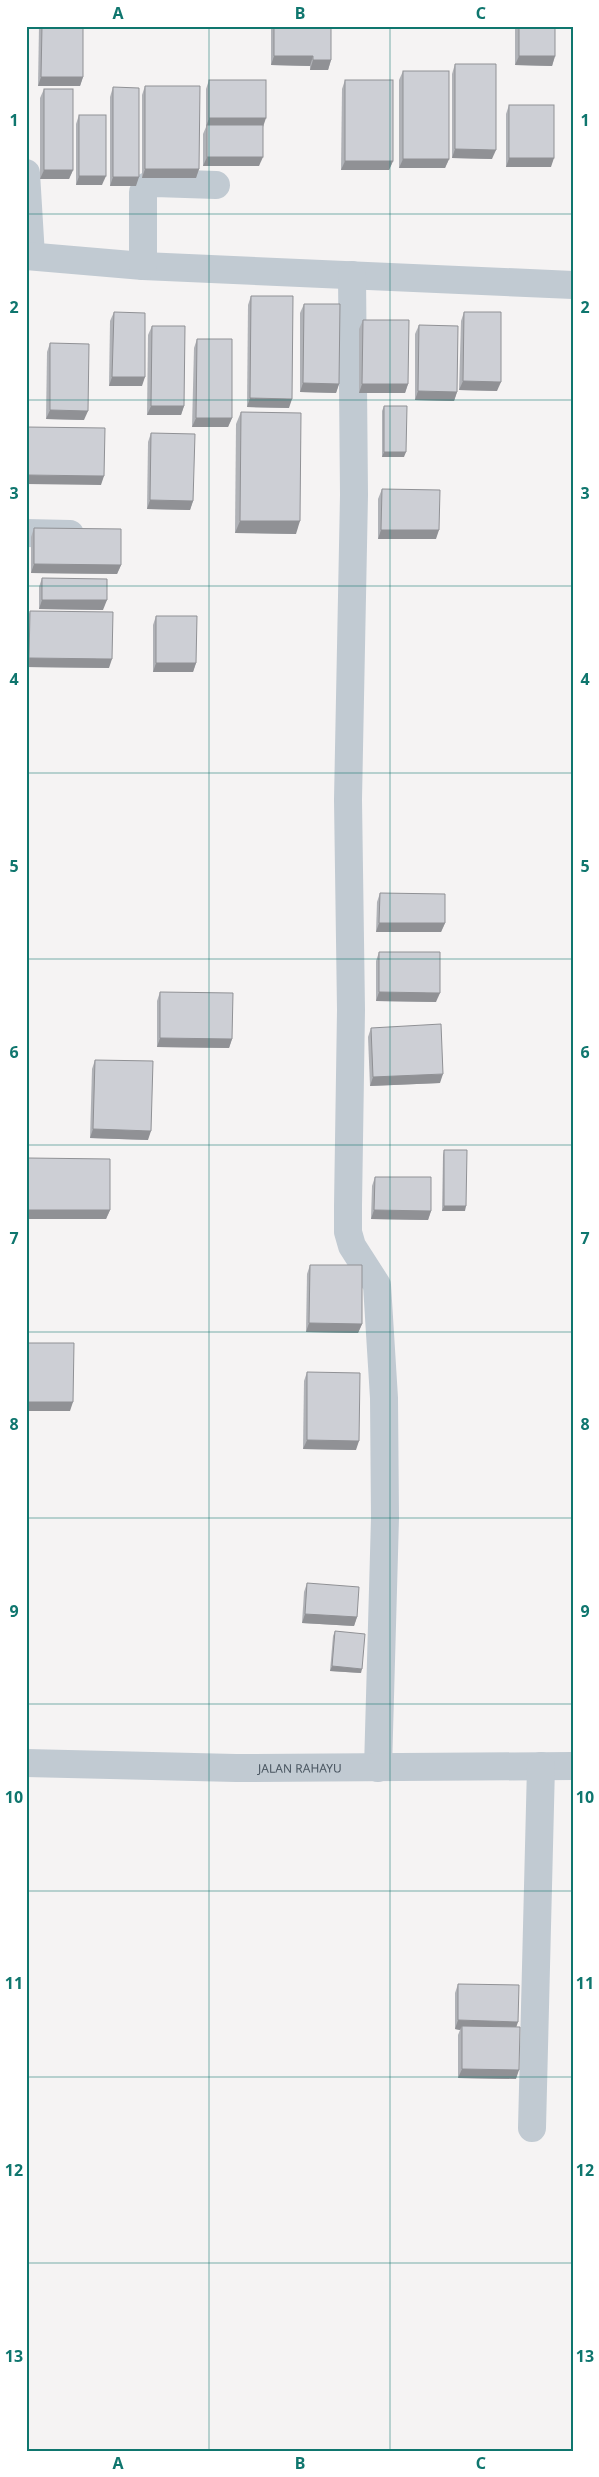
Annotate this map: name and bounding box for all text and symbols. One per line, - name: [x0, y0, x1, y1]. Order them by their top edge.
- text: A: [112, 2, 124, 24]
- text: B: [295, 2, 305, 24]
- text: C: [476, 2, 486, 24]
- text: 1: [9, 109, 19, 131]
- text: 1: [580, 109, 590, 131]
- text: 2: [9, 296, 19, 318]
- text: 2: [580, 296, 590, 318]
- text: 3: [9, 482, 19, 504]
- text: 3: [580, 482, 590, 504]
- text: 4: [9, 668, 19, 690]
- text: 4: [580, 668, 590, 690]
- text: 5: [9, 855, 19, 877]
- text: 5: [580, 855, 590, 877]
- text: 6: [9, 1041, 19, 1063]
- text: 6: [580, 1041, 590, 1063]
- text: 7: [9, 1227, 19, 1249]
- text: 7: [580, 1227, 590, 1249]
- text: 8: [9, 1413, 19, 1435]
- text: 8: [580, 1413, 590, 1435]
- text: 9: [9, 1600, 19, 1622]
- text: 9: [580, 1600, 590, 1622]
- street label: JALAN RAHAYU: [257, 1759, 342, 1776]
- text: 10: [5, 1786, 23, 1808]
- text: 10: [576, 1786, 594, 1808]
- text: 11: [5, 1972, 23, 1994]
- text: 11: [576, 1972, 594, 1994]
- text: 12: [5, 2159, 23, 2181]
- text: 12: [576, 2159, 594, 2181]
- text: 13: [5, 2345, 23, 2367]
- text: 13: [576, 2345, 594, 2367]
- text: A: [112, 2452, 124, 2474]
- text: B: [295, 2452, 305, 2474]
- text: C: [476, 2452, 486, 2474]

